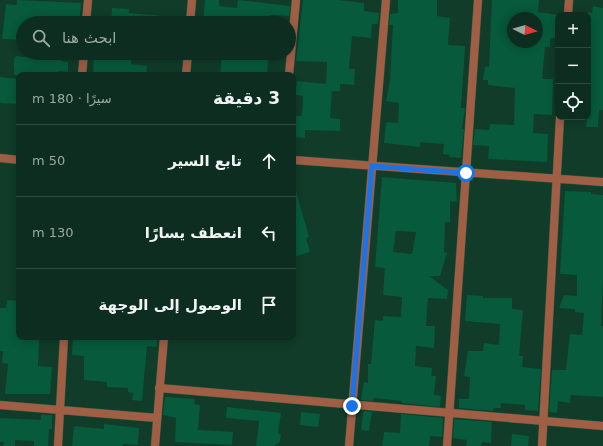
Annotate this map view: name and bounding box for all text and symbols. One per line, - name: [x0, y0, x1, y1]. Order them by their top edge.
- north arrow: [507, 12, 543, 48]
- map controls: [555, 12, 591, 120]
- button: +: [555, 12, 591, 48]
- search box: [16, 16, 296, 60]
- icon: search: [30, 27, 52, 49]
- text: ابحث هنا: [62, 29, 117, 47]
- button: −: [555, 48, 591, 84]
- button: locate: [555, 84, 591, 120]
- text: 3 دقيقة: [213, 88, 280, 108]
- text: سيرًا · 180 m: [32, 91, 112, 106]
- icon: ahead: [258, 150, 280, 172]
- text: تابع السير: [168, 152, 242, 170]
- text: 50 m: [32, 153, 65, 168]
- route start: [457, 164, 475, 182]
- icon: left: [258, 222, 280, 244]
- text: انعطف يسارًا: [145, 224, 242, 242]
- text: 130 m: [32, 225, 74, 240]
- icon: arrive: [258, 294, 280, 316]
- text: الوصول إلى الوجهة: [99, 296, 242, 314]
- route end: [343, 397, 361, 415]

